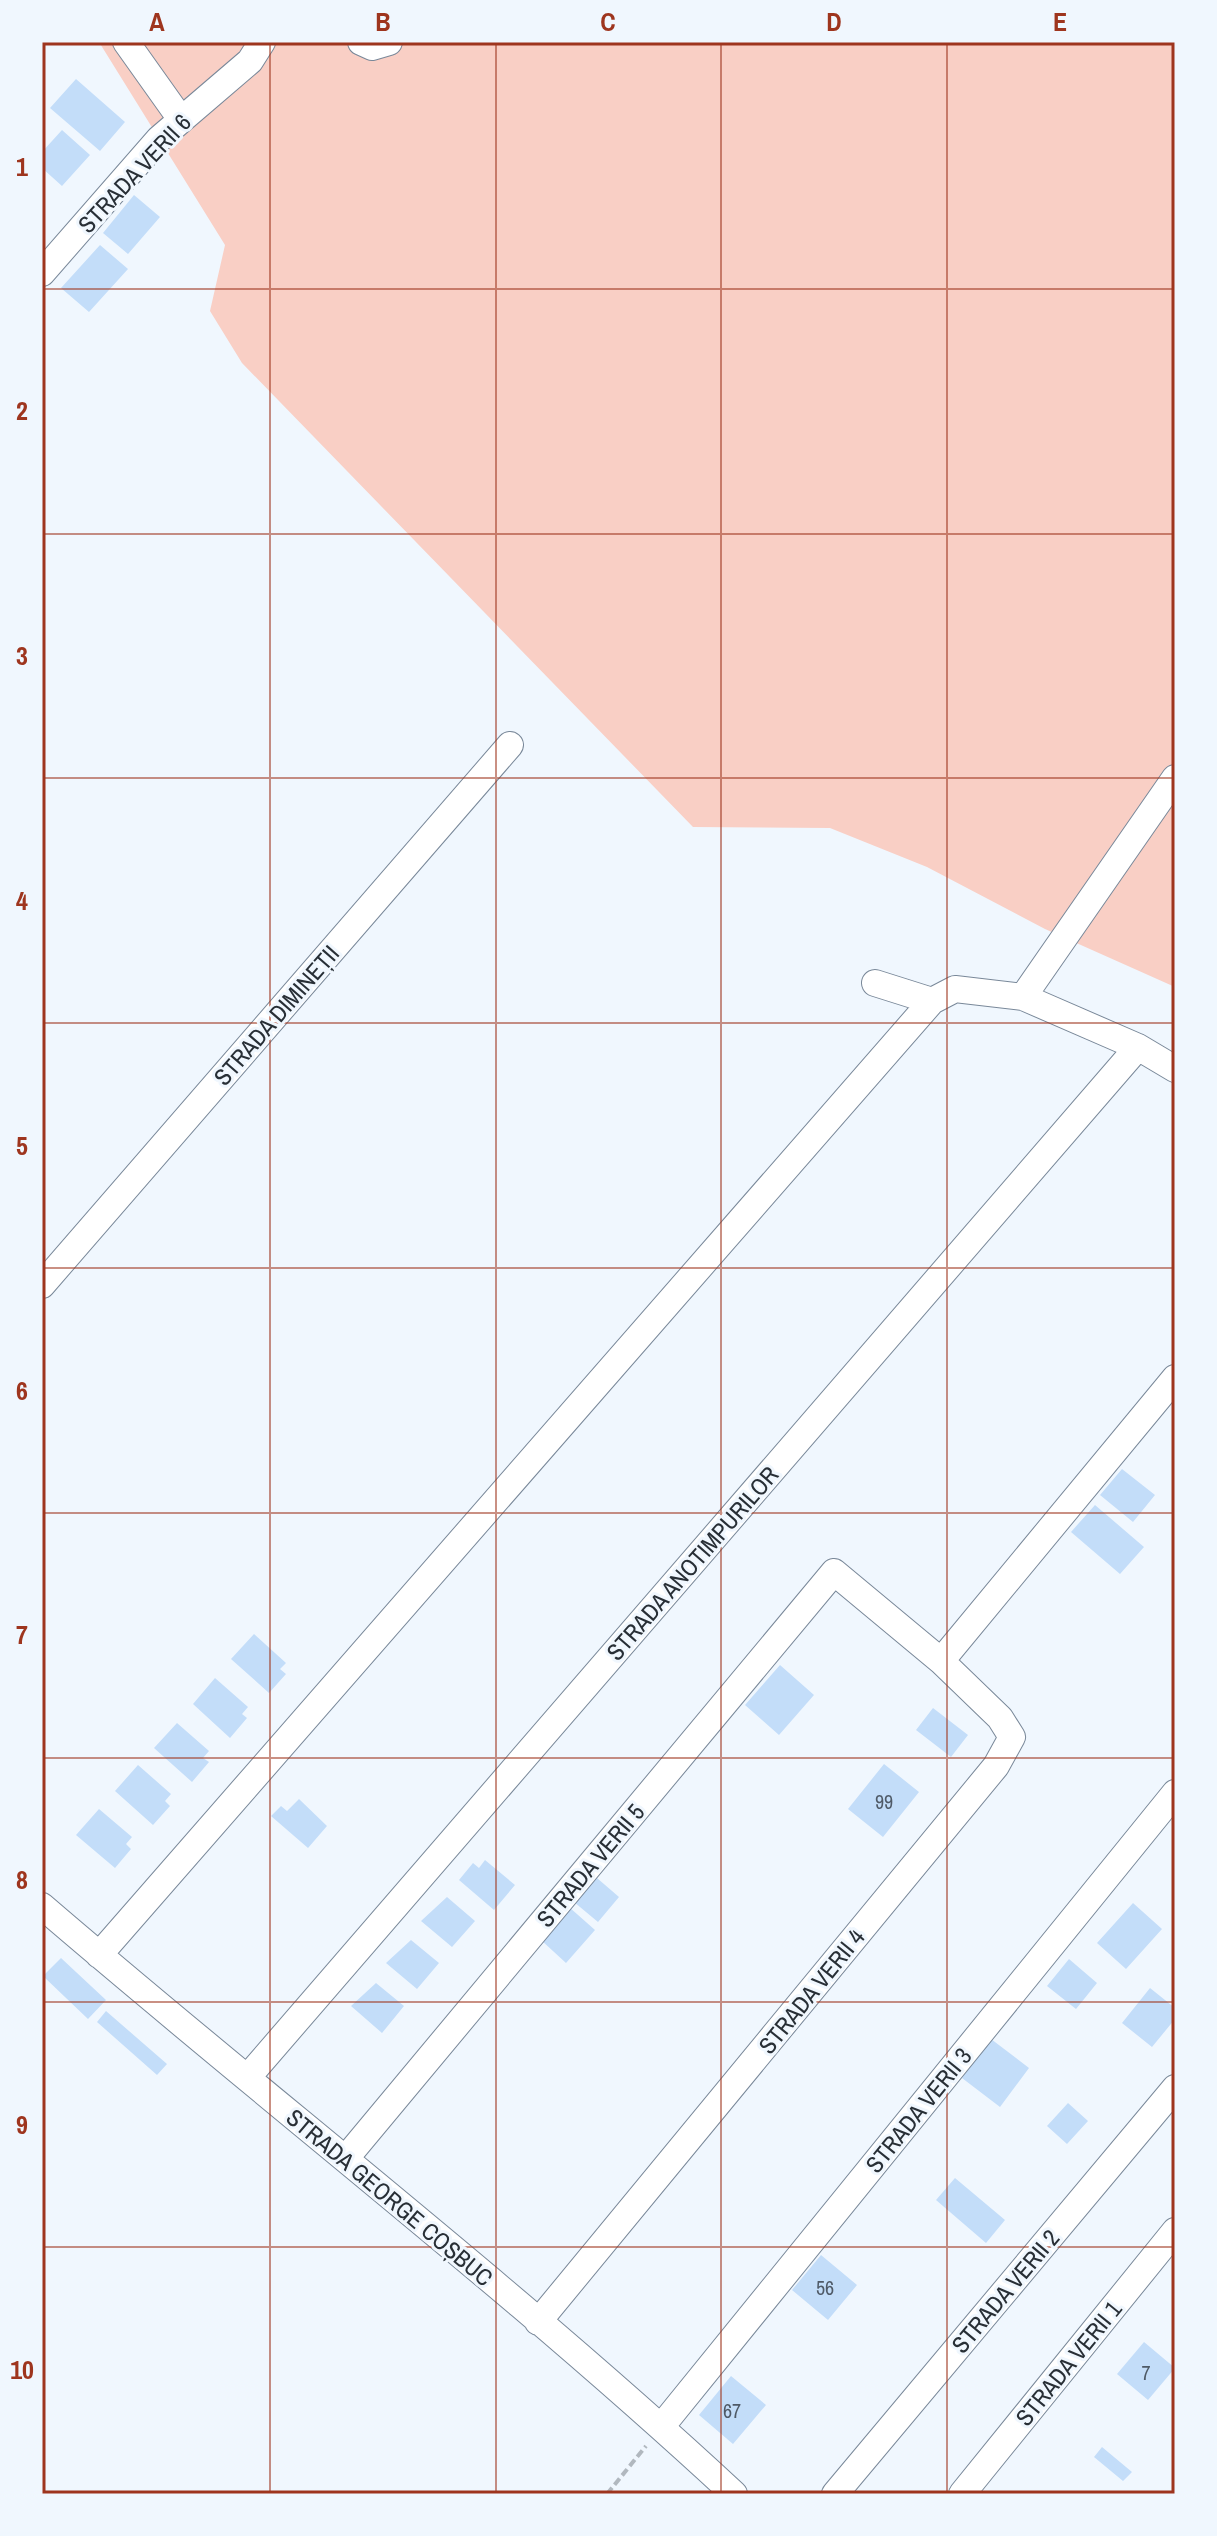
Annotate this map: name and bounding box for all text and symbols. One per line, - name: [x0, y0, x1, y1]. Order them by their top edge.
- text: A: [149, 4, 165, 39]
- text: B: [375, 4, 391, 39]
- text: C: [600, 4, 616, 39]
- text: D: [826, 4, 842, 39]
- text: E: [1053, 4, 1067, 39]
- street label: STRADA VERII 6: [70, 106, 198, 240]
- text: 1: [16, 149, 28, 184]
- text: 2: [16, 393, 28, 428]
- text: 3: [16, 638, 28, 673]
- text: 4: [16, 883, 28, 918]
- street label: STRADA DIMINEȚII: [206, 938, 346, 1092]
- text: 5: [16, 1128, 28, 1163]
- text: 6: [16, 1373, 28, 1408]
- street label: STRADA ANOTIMPURILOR: [599, 1459, 785, 1667]
- text: 7: [16, 1617, 28, 1652]
- house number: 99: [875, 1788, 893, 1815]
- street label: STRADA VERII 5: [529, 1796, 651, 1934]
- text: 8: [16, 1862, 28, 1897]
- street label: STRADA VERII 4: [751, 1922, 871, 2060]
- street label: STRADA VERII 3: [858, 2041, 978, 2179]
- street label: STRADA GEORGE COȘBUC: [280, 2101, 500, 2293]
- text: 9: [16, 2107, 28, 2142]
- street label: STRADA VERII 2: [944, 2222, 1066, 2360]
- house number: 56: [816, 2274, 834, 2301]
- street label: STRADA VERII 1: [1008, 2294, 1128, 2432]
- text: 10: [10, 2352, 34, 2387]
- house number: 7: [1141, 2359, 1151, 2386]
- house number: 67: [723, 2397, 741, 2424]

